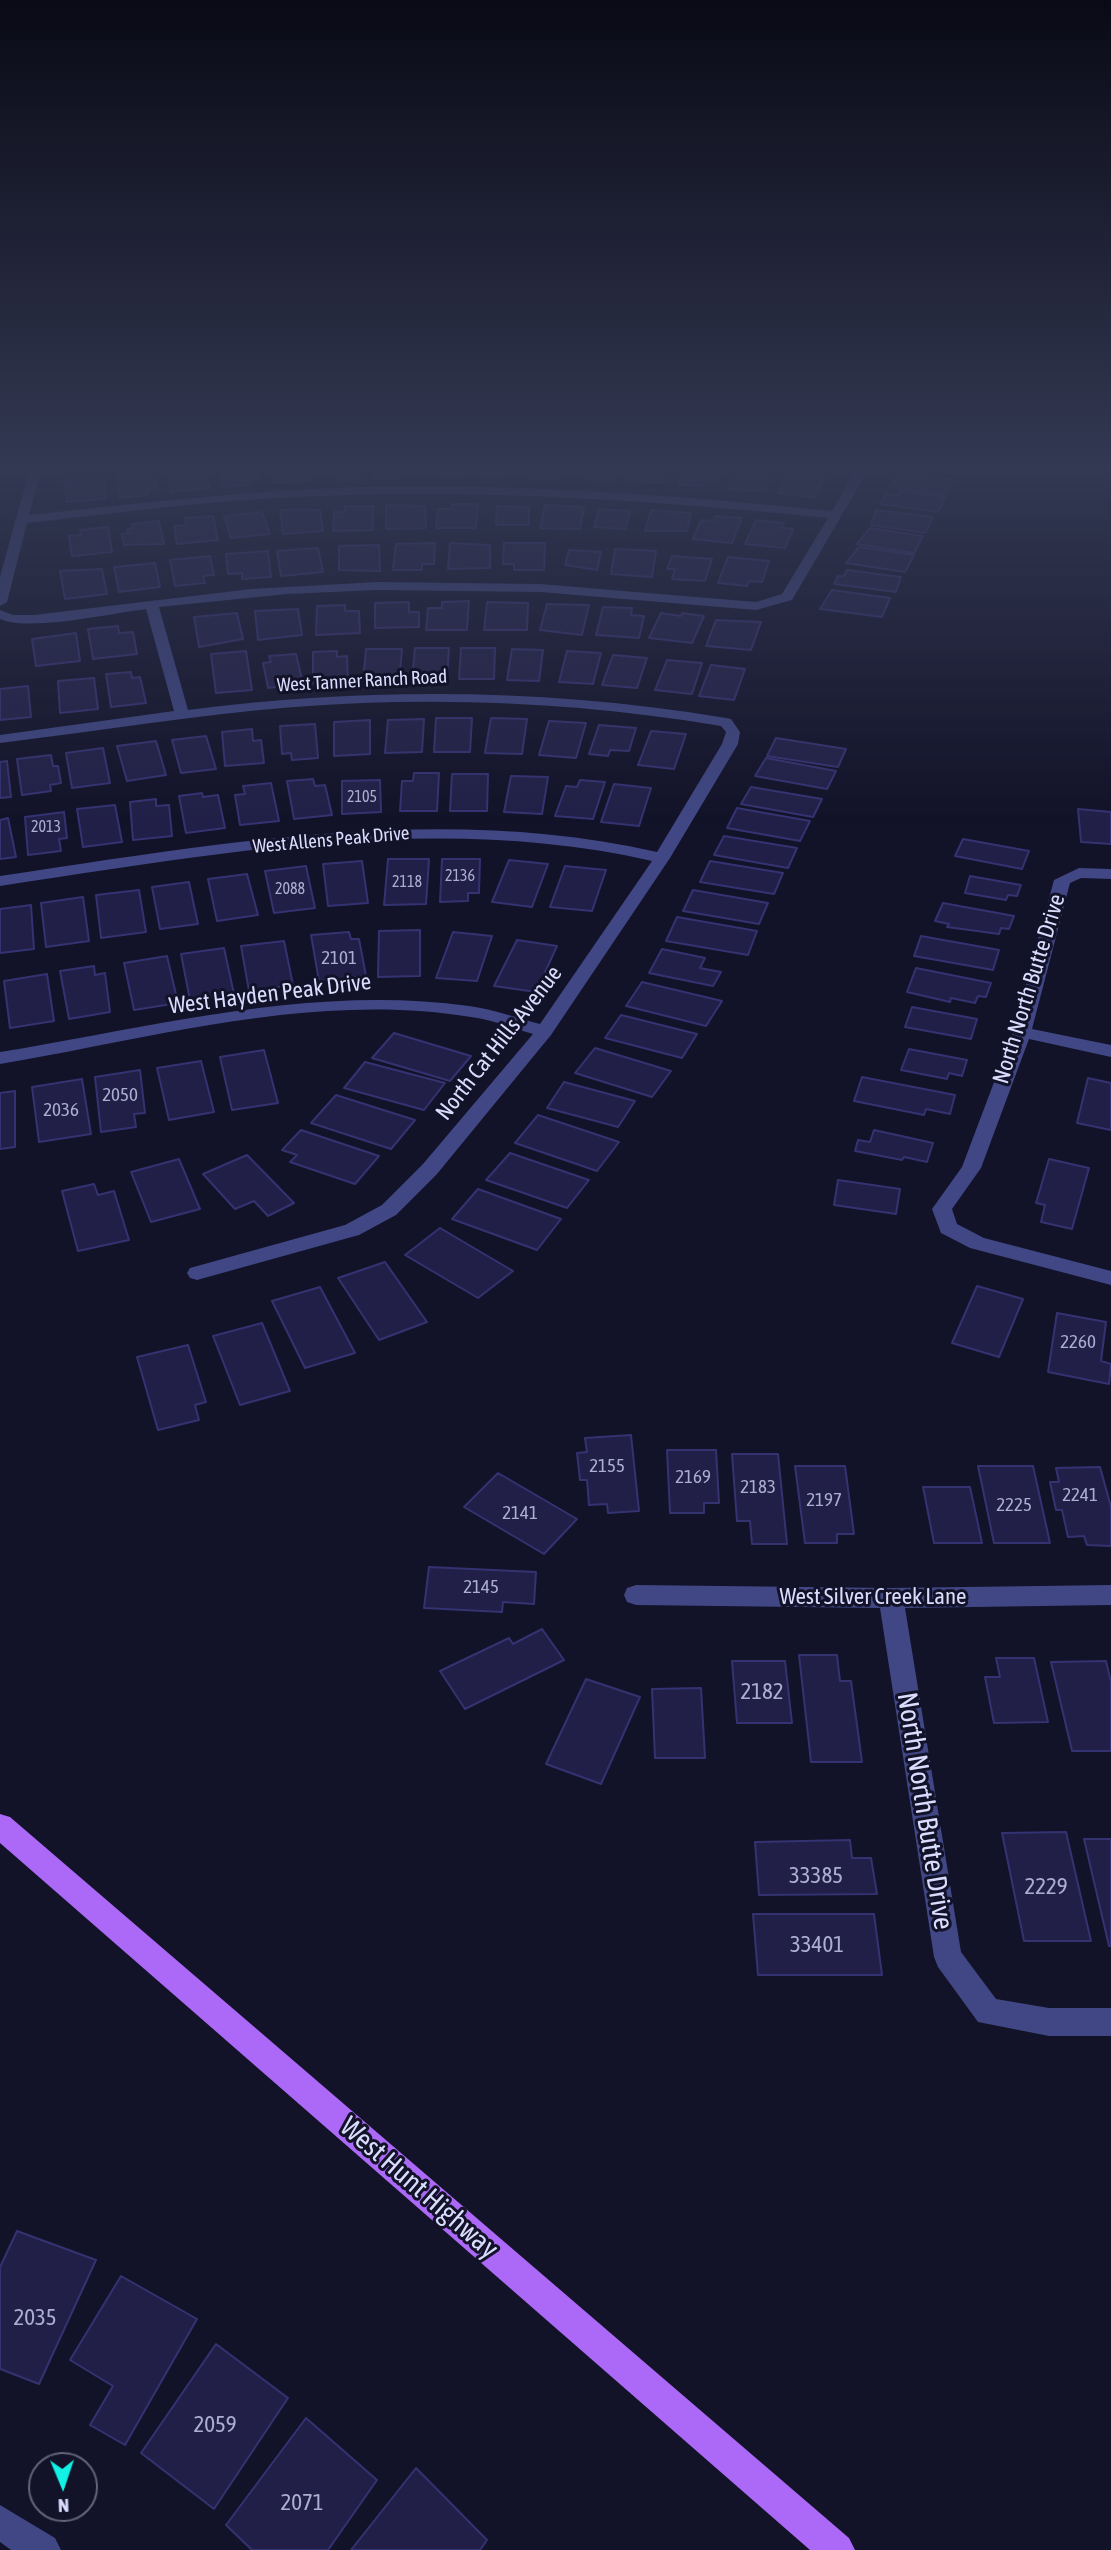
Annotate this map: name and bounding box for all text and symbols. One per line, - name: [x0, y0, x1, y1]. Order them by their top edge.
- street label: West Tanner Ranch Road: [276, 665, 448, 697]
- house number: 2105: [347, 787, 377, 807]
- house number: 2013: [31, 817, 61, 837]
- street label: West Allens Peak Drive: [252, 822, 410, 858]
- house number: 2136: [445, 866, 475, 886]
- house number: 2118: [392, 872, 422, 892]
- house number: 2088: [275, 879, 305, 899]
- street label: North North Butte Drive: [987, 891, 1071, 1087]
- house number: 2101: [321, 947, 357, 969]
- street label: North Cat Hills Avenue: [430, 960, 568, 1126]
- street label: West Hayden Peak Drive: [167, 968, 373, 1020]
- house number: 2050: [102, 1084, 138, 1106]
- house number: 2036: [43, 1099, 79, 1121]
- house number: 2260: [1060, 1331, 1096, 1353]
- house number: 2155: [589, 1455, 625, 1477]
- house number: 2169: [675, 1466, 711, 1488]
- house number: 2183: [740, 1476, 776, 1498]
- house number: 2241: [1062, 1484, 1098, 1506]
- house number: 2197: [806, 1489, 842, 1511]
- house number: 2225: [996, 1494, 1032, 1516]
- house number: 2141: [502, 1502, 538, 1524]
- house number: 2145: [463, 1576, 499, 1598]
- street label: West Silver Creek Lane: [779, 1583, 967, 1611]
- house number: 2182: [740, 1678, 784, 1706]
- street label: North North Butte Drive: [890, 1690, 960, 1932]
- house number: 33385: [789, 1862, 843, 1890]
- house number: 2229: [1024, 1873, 1068, 1901]
- house number: 33401: [790, 1931, 844, 1959]
- street label: West Hunt Highway: [333, 2110, 505, 2266]
- house number: 2035: [13, 2304, 57, 2332]
- house number: 2059: [193, 2411, 237, 2439]
- north arrow: [28, 2452, 98, 2522]
- house number: 2071: [280, 2489, 324, 2517]
- text: N: [58, 2495, 70, 2517]

